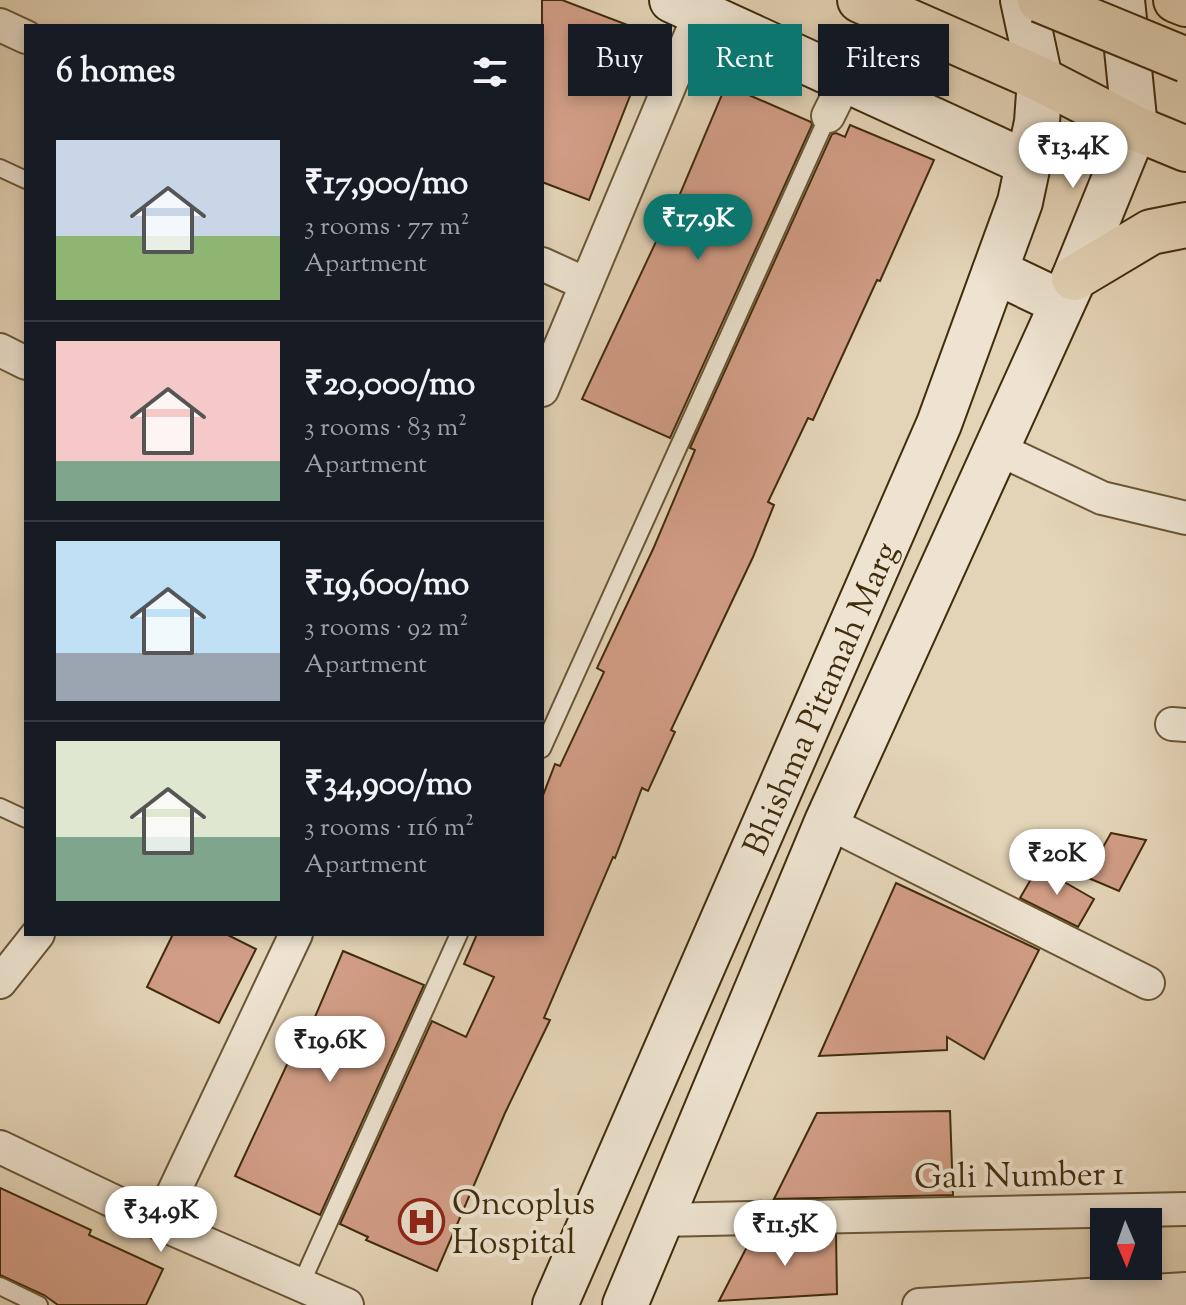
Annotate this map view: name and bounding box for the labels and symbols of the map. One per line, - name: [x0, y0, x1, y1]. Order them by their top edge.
- pin: ₹13.4K: [1008, 122, 1138, 190]
- pin: ₹17.9K: [633, 194, 763, 262]
- street label: Bhishma Pitamah Marg: [733, 535, 913, 864]
- pin: ₹20K: [1010, 829, 1104, 897]
- pin: ₹19.6K: [265, 1016, 395, 1084]
- street label: Gali Number 1: [914, 1151, 1125, 1204]
- place label: Oncoplus Hospital: [452, 1181, 595, 1269]
- pin: ₹34.9K: [96, 1186, 226, 1254]
- hospital icon: Oncoplus Hospital: [397, 1198, 445, 1246]
- pin: ₹11.5K: [720, 1200, 850, 1268]
- north arrow: [1090, 1208, 1162, 1280]

